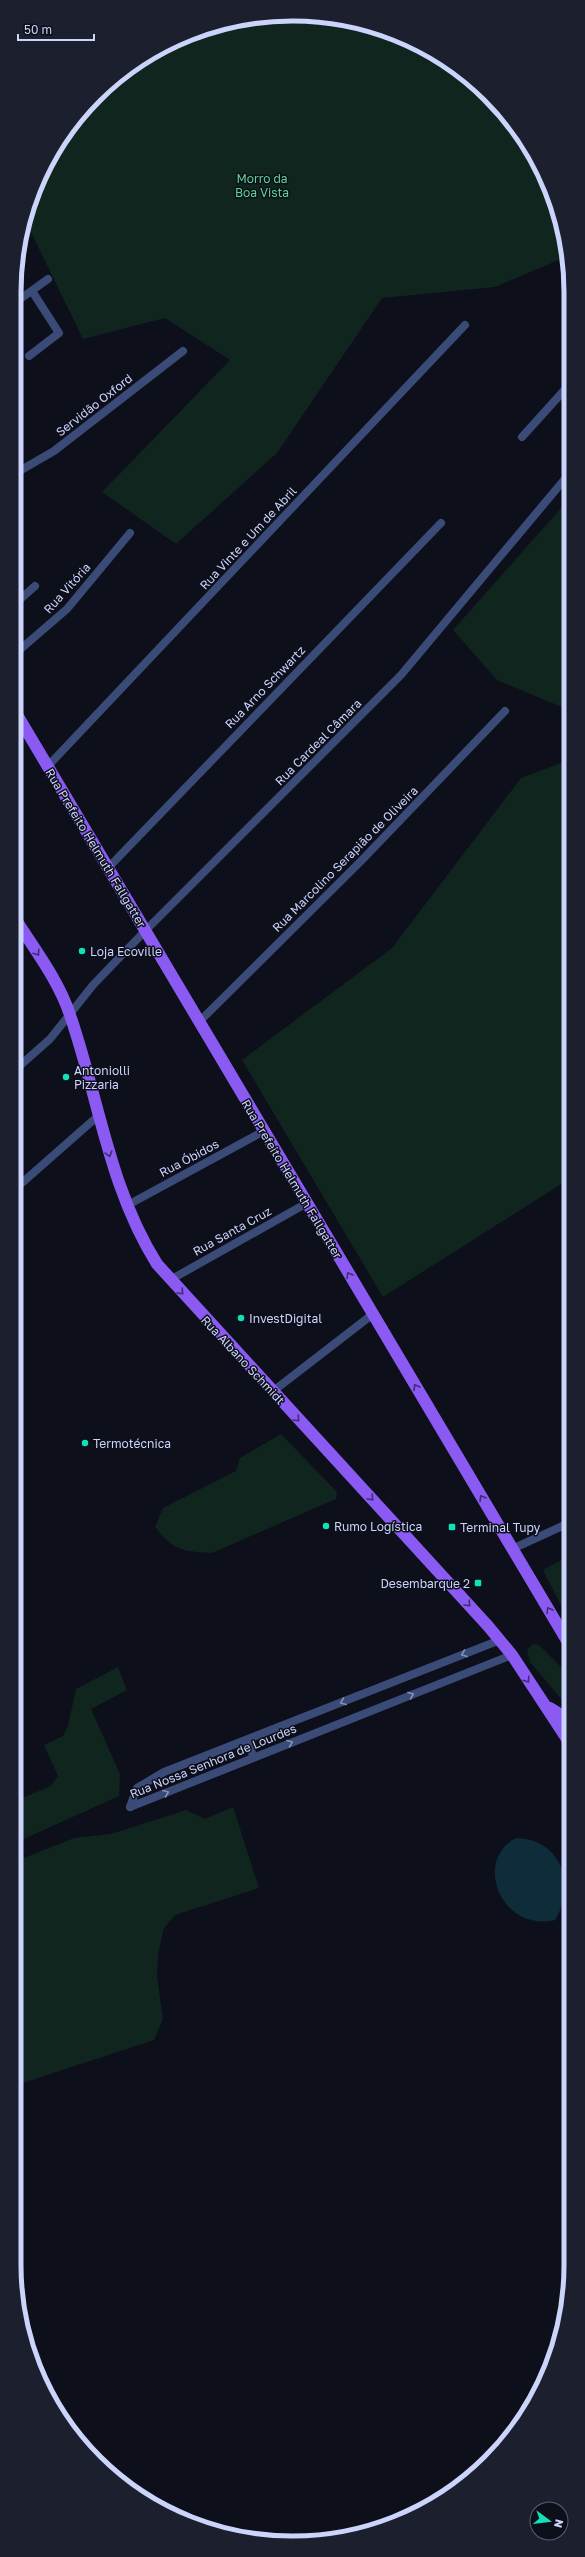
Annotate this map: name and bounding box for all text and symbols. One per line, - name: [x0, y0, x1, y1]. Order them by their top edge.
- scale bar: [18, 16, 94, 42]
- text: 50 m: [24, 22, 52, 37]
- park label: Morro da Boa Vista: [235, 171, 289, 200]
- street label: Servidão Oxford: [53, 371, 135, 439]
- street label: Rua Vinte e Um de Abril: [196, 483, 300, 593]
- street label: Rua Vitória: [40, 560, 94, 616]
- street label: Rua Arno Schwartz: [222, 643, 308, 731]
- street label: Rua Cardeal Câmara: [272, 696, 364, 788]
- street label: Rua Prefeito Helmuth Fallgatter: [42, 766, 150, 931]
- street label: Rua Marcolino Serapião de Oliveira: [269, 783, 421, 935]
- place label: Loja Ecoville: [90, 944, 162, 959]
- marker: Loja Ecoville: [77, 946, 87, 956]
- one-way arrow: [32, 949, 39, 956]
- place label: Antoniolli Pizzaria: [74, 1063, 130, 1092]
- marker: Antoniolli Pizzaria: [61, 1072, 71, 1082]
- street label: Rua Prefeito Helmuth Fallgatter: [238, 1097, 346, 1262]
- street label: Rua Óbidos: [157, 1136, 221, 1180]
- one-way arrow: [104, 1150, 113, 1157]
- street label: Rua Santa Cruz: [190, 1203, 274, 1259]
- one-way arrow: [347, 1272, 354, 1279]
- one-way arrow: [176, 1287, 184, 1295]
- place label: InvestDigital: [249, 1311, 322, 1326]
- street label: Rua Albano Schmidt: [198, 1312, 288, 1408]
- marker: InvestDigital: [236, 1313, 246, 1323]
- one-way arrow: [413, 1384, 420, 1391]
- one-way arrow: [293, 1414, 300, 1422]
- place label: Termotécnica: [93, 1436, 171, 1451]
- marker: Termotécnica: [80, 1438, 90, 1448]
- one-way arrow: [366, 1494, 373, 1501]
- one-way arrow: [480, 1495, 487, 1502]
- place label: Rumo Logística: [334, 1519, 422, 1534]
- place label: Terminal Tupy: [460, 1520, 541, 1535]
- marker: Rumo Logística: [321, 1521, 331, 1531]
- marker: Terminal Tupy: [447, 1522, 457, 1532]
- place label: Desembarque 2: [380, 1576, 470, 1591]
- marker: Desembarque 2: [473, 1578, 483, 1588]
- one-way arrow: [463, 1599, 471, 1607]
- one-way arrow: [546, 1607, 553, 1614]
- one-way arrow: [460, 1649, 468, 1657]
- one-way arrow: [523, 1676, 530, 1683]
- one-way arrow: [407, 1692, 414, 1700]
- one-way arrow: [339, 1697, 346, 1705]
- street label: Rua Nossa Senhora de Lourdes: [127, 1721, 299, 1801]
- one-way arrow: [286, 1739, 293, 1747]
- one-way arrow: [162, 1789, 169, 1797]
- north arrow: [529, 2501, 569, 2541]
- text: N: [552, 2518, 567, 2529]

